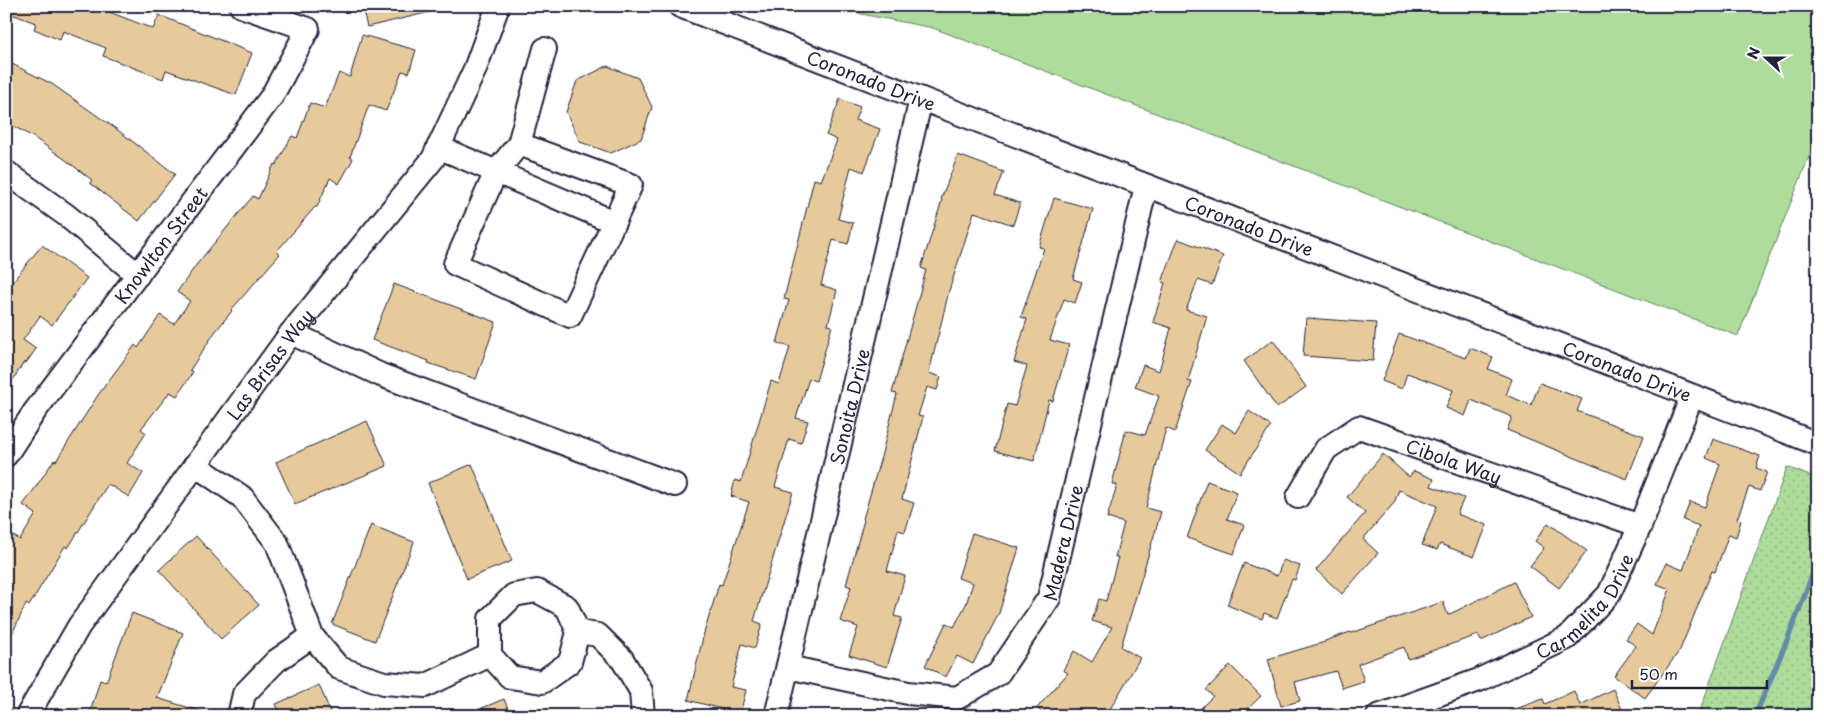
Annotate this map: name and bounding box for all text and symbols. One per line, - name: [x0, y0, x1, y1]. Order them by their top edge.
- north arrow: [1742, 32, 1792, 82]
- street label: Coronado Drive: [803, 43, 940, 117]
- text: N: [1742, 44, 1765, 62]
- street label: Knowlton Street: [107, 180, 213, 309]
- street label: Coronado Drive: [1181, 188, 1318, 262]
- street label: Las Brisas Way: [219, 302, 319, 425]
- street label: Coronado Drive: [1559, 334, 1696, 408]
- street label: Sonoita Drive: [822, 346, 875, 467]
- street label: Cibola Way: [1402, 431, 1506, 490]
- street label: Madera Drive: [1035, 482, 1089, 603]
- street label: Carmelita Drive: [1531, 549, 1639, 665]
- scale bar: [1632, 657, 1766, 689]
- text: 50 m: [1639, 662, 1678, 685]

